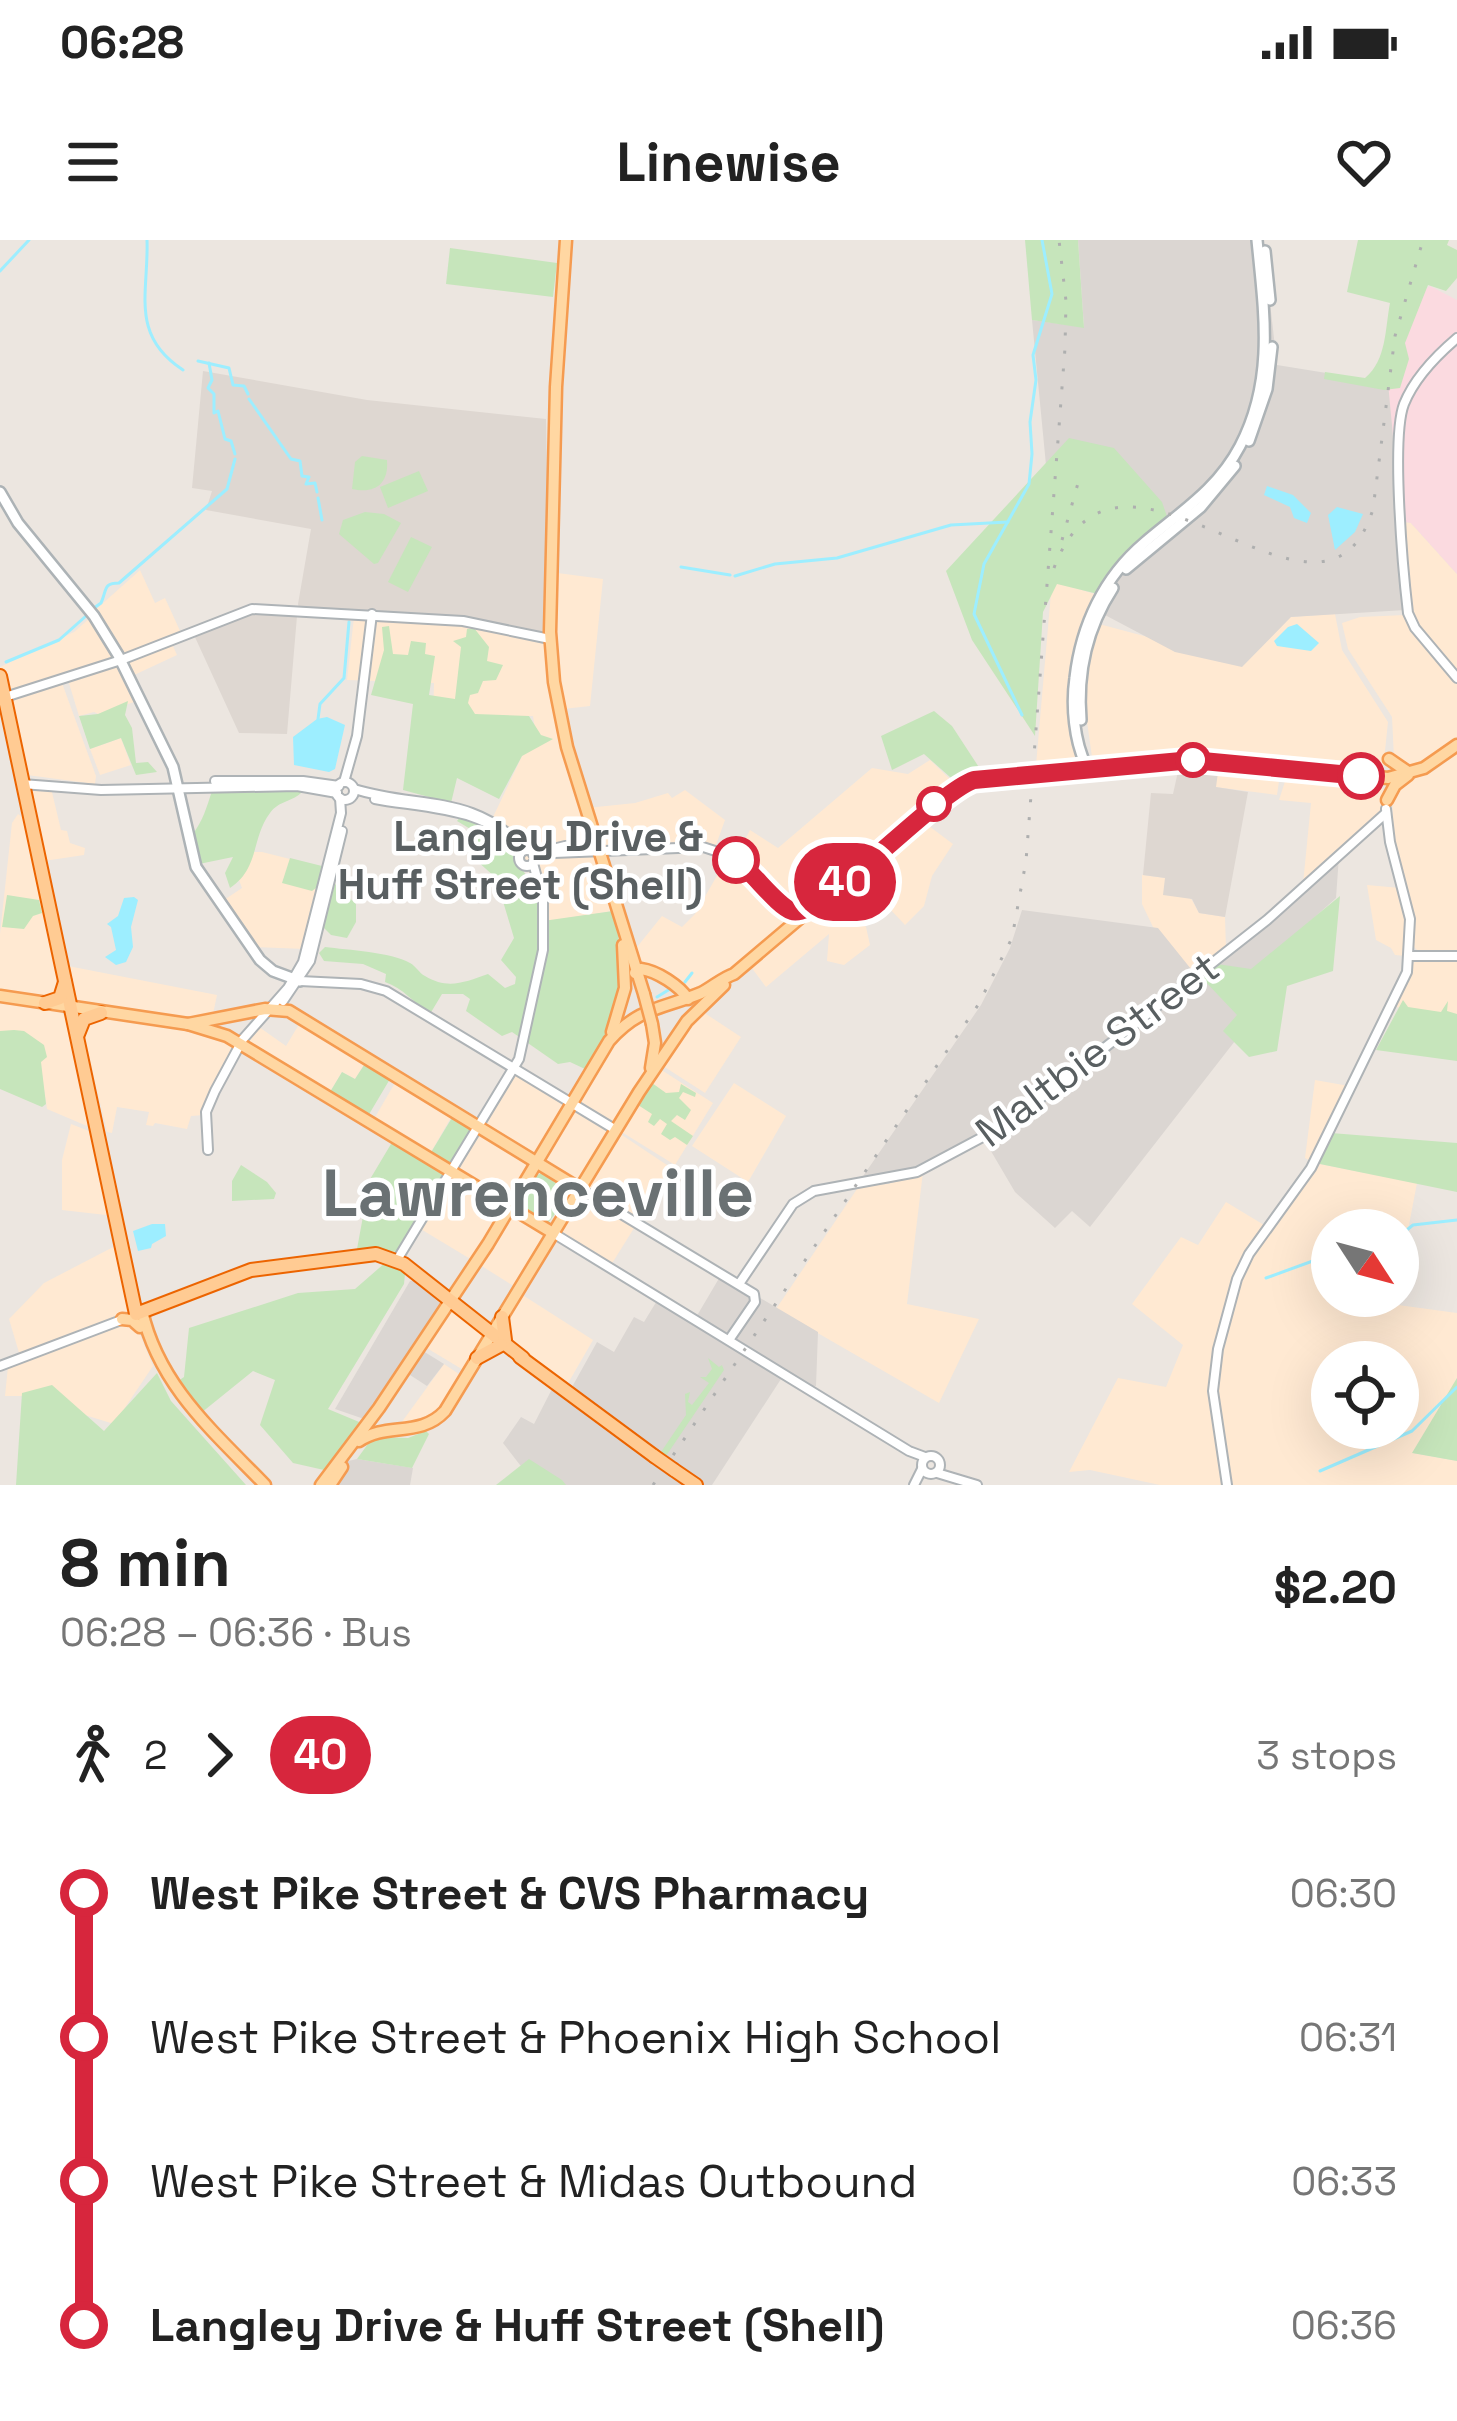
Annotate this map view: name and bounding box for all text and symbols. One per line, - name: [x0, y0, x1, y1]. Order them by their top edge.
- text: 06:28: [60, 14, 184, 71]
- text: Linewise: [616, 128, 841, 197]
- icon: menu: [60, 129, 126, 195]
- icon: heart: [1331, 129, 1397, 195]
- unlabelled marker: [1177, 744, 1209, 776]
- unlabelled marker: [1339, 754, 1383, 798]
- unlabelled marker: [918, 788, 950, 820]
- place label: Langley Drive & Huff Street (Shell): [338, 810, 703, 911]
- marker: Langley Drive & Huff Street (Shell): [714, 838, 758, 882]
- line badge: 40: [791, 843, 899, 921]
- text: 40: [818, 855, 872, 908]
- street label: Maltbie Street: [965, 941, 1230, 1158]
- district label: Lawrenceville: [322, 1151, 754, 1235]
- north arrow: [1311, 1209, 1419, 1317]
- map controls: [1311, 1209, 1419, 1449]
- button: locate: [1311, 1341, 1419, 1449]
- text: 8 min: [60, 1521, 231, 1605]
- text: $2.20: [1274, 1559, 1397, 1616]
- text: 06:28 – 06:36 · Bus: [60, 1608, 412, 1657]
- icon: walk: [60, 1722, 126, 1788]
- icon: forward: [186, 1722, 252, 1788]
- text: 40: [294, 1728, 347, 1781]
- text: 2: [144, 1731, 168, 1780]
- text: 3 stops: [1256, 1731, 1397, 1780]
- text: West Pike Street & CVS Pharmacy: [150, 1865, 869, 1922]
- text: 06:30: [1290, 1869, 1397, 1918]
- text: West Pike Street & Phoenix High School: [150, 2009, 1001, 2066]
- text: 06:31: [1299, 2013, 1397, 2062]
- text: West Pike Street & Midas Outbound: [150, 2153, 917, 2210]
- text: 06:33: [1291, 2157, 1397, 2206]
- text: Langley Drive & Huff Street (Shell): [150, 2297, 884, 2354]
- text: 06:36: [1291, 2301, 1397, 2350]

